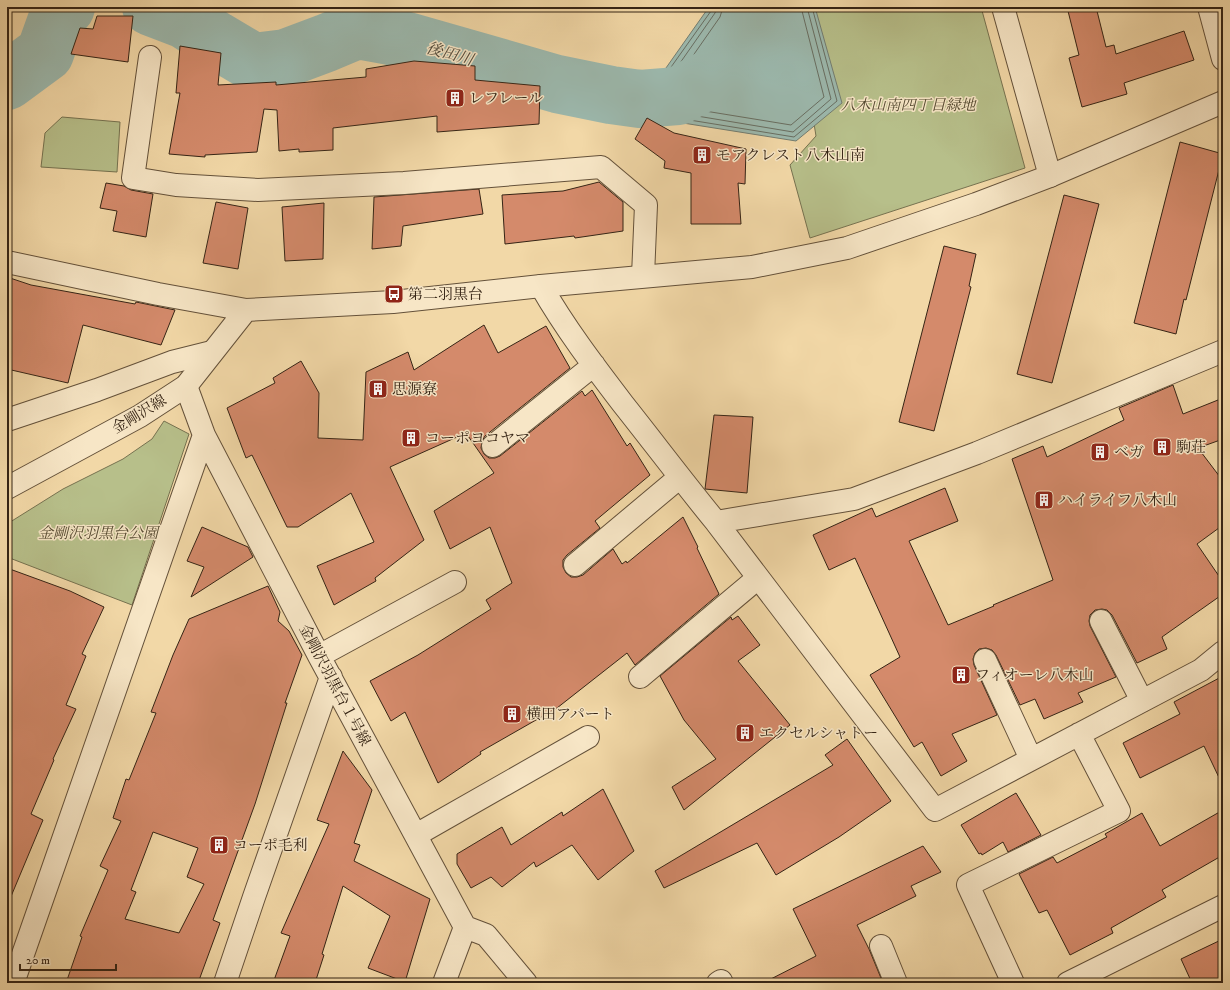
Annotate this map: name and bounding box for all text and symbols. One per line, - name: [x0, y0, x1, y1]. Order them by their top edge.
- water label: 後田川: [424, 38, 477, 71]
- building icon: レフレール: [444, 87, 466, 109]
- place label: レフレール: [469, 89, 543, 108]
- park label: 八木山南四丁目緑地: [840, 96, 977, 115]
- building icon: モアクレスト八木山南: [691, 144, 713, 166]
- place label: モアクレスト八木山南: [716, 146, 865, 165]
- bus stop icon: 第二羽黒台: [383, 283, 405, 305]
- place label: 第二羽黒台: [408, 285, 483, 304]
- building icon: 思源寮: [367, 378, 389, 400]
- place label: 思源寮: [392, 380, 437, 399]
- street label: 金剛沢線: [109, 391, 170, 438]
- building icon: コーポヨコヤマ: [400, 427, 422, 449]
- place label: コーポヨコヤマ: [425, 429, 530, 448]
- building icon: 駒荘: [1151, 436, 1173, 458]
- place label: 駒荘: [1176, 438, 1206, 457]
- building icon: ベガ: [1089, 441, 1111, 463]
- place label: ベガ: [1114, 443, 1144, 462]
- building icon: ハイライフ八木山: [1033, 489, 1055, 511]
- place label: ハイライフ八木山: [1058, 491, 1177, 510]
- park label: 金剛沢羽黒台公園: [38, 524, 161, 543]
- street label: 金剛沢羽黒台１号線: [294, 621, 375, 749]
- building icon: フィオーレ八木山: [950, 664, 972, 686]
- place label: フィオーレ八木山: [975, 666, 1094, 685]
- building icon: 横田アパート: [501, 703, 523, 725]
- place label: 横田アパート: [526, 705, 615, 724]
- building icon: エクセルシャトー: [734, 722, 756, 744]
- place label: エクセルシャトー: [759, 724, 878, 743]
- building icon: コーポ毛利: [208, 834, 230, 856]
- place label: コーポ毛利: [233, 836, 308, 855]
- scale bar: [20, 946, 116, 972]
- text: 20 m: [26, 953, 50, 968]

